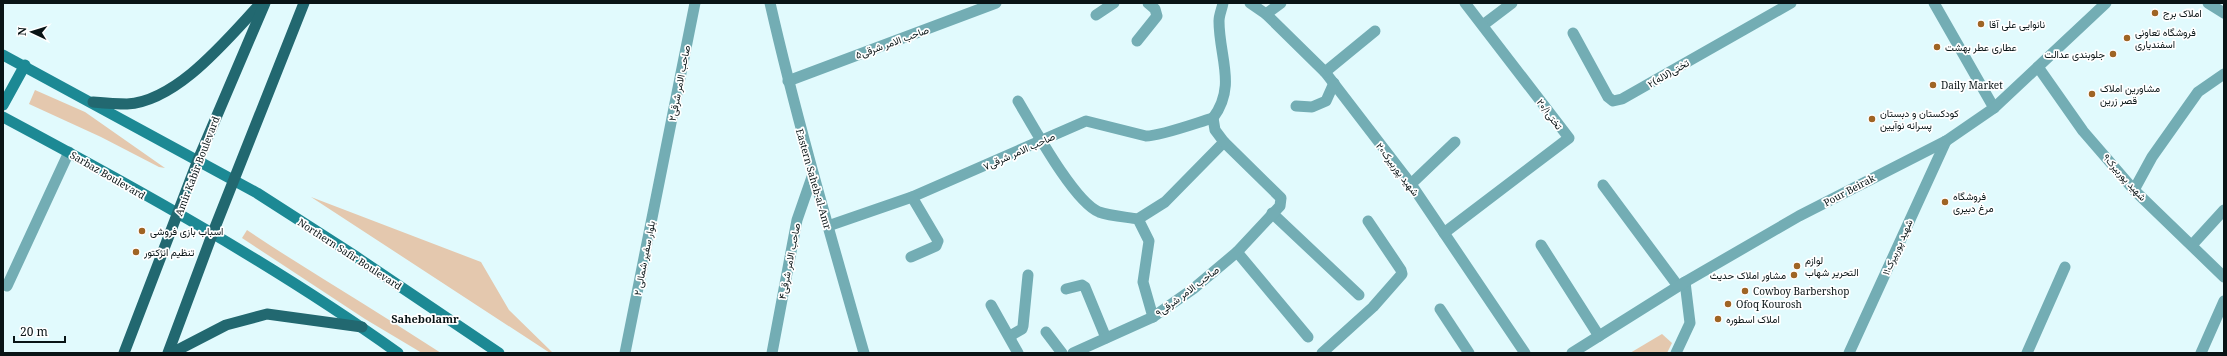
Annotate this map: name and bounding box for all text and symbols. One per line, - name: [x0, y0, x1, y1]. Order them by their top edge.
- place label: املاک برج: [2163, 6, 2202, 20]
- marker: املاک برج: [2150, 8, 2160, 18]
- north arrow: [12, 12, 52, 52]
- place label: نانوایی علی آقا: [1989, 17, 2045, 31]
- marker: نانوایی علی آقا: [1976, 19, 1986, 29]
- street label: صاحب الامر شرقی۵: [853, 22, 931, 62]
- place label: فروشگاه تعاونی اسفندیاری: [2135, 25, 2196, 51]
- text: N: [14, 26, 29, 36]
- marker: فروشگاه تعاونی اسفندیاری: [2122, 33, 2132, 43]
- place label: عطاری عطر بهشت: [1945, 40, 2017, 54]
- marker: عطاری عطر بهشت: [1932, 42, 1942, 52]
- street label: ۲صاحب الامر شرقی: [665, 44, 693, 122]
- place label: جلوبندی عدالت: [2044, 47, 2105, 61]
- marker: جلوبندی عدالت: [2108, 49, 2118, 59]
- street label: ۲تختی(لاله): [1645, 55, 1691, 91]
- place label: Daily Market: [1941, 78, 2003, 92]
- marker: Daily Market: [1928, 80, 1938, 90]
- place label: مشاورین املاک قصر زرین: [2100, 81, 2160, 107]
- marker: مشاورین املاک قصر زرین: [2087, 89, 2097, 99]
- street label: تختی۲۰/۱: [1534, 96, 1566, 132]
- place label: کودکستان و دبستان پسرانه نوآیین: [1880, 106, 1959, 133]
- street label: Amir Kabir Boulevard: [172, 114, 222, 218]
- marker: کودکستان و دبستان پسرانه نوآیین: [1867, 114, 1877, 124]
- street label: Eastern Saheb-al-Amr: [793, 127, 835, 231]
- street label: صاحب الامر شرقی۷: [981, 129, 1057, 173]
- street label: شهید پوربیرک۲۰: [1372, 139, 1423, 199]
- street label: Sarbaz Boulevard: [68, 148, 148, 202]
- street label: شهید پوربیرک۹: [2099, 150, 2150, 204]
- street label: Pour Beirak: [1821, 170, 1877, 209]
- place label: فروشگاه مرغ دبیری: [1953, 189, 1994, 215]
- marker: فروشگاه مرغ دبیری: [1940, 197, 1950, 207]
- street label: Northern Safir Boulevard: [295, 215, 405, 293]
- street label: شهید پوربیرک۱۱: [1878, 217, 1917, 278]
- street label: بلوار سفیر شمالی ۲: [630, 219, 658, 296]
- street label: صاحب الامر شرقی۴: [775, 222, 803, 300]
- place label: اسباب بازی فروشی: [150, 224, 223, 238]
- marker: اسباب بازی فروشی: [137, 226, 147, 236]
- place label: تنظیم انژکتور: [143, 245, 194, 259]
- marker: تنظیم انژکتور: [131, 247, 141, 257]
- place label: لوازم التحریر شهاب: [1805, 253, 1859, 279]
- marker: لوازم التحریر شهاب: [1792, 261, 1802, 271]
- street label: صاحب الامر شرقی۹: [1152, 262, 1222, 320]
- place label: مشاور املاک حدیث: [1710, 268, 1786, 282]
- marker: مشاور املاک حدیث: [1789, 270, 1799, 280]
- place label: Cowboy Barbershop: [1753, 284, 1849, 298]
- marker: Cowboy Barbershop: [1740, 286, 1750, 296]
- place label: Ofoq Kourosh: [1736, 297, 1803, 311]
- marker: Ofoq Kourosh: [1723, 299, 1733, 309]
- district label: Sahebolamr: [391, 311, 459, 326]
- place label: املاک اسطوره: [1726, 312, 1780, 326]
- marker: املاک اسطوره: [1713, 314, 1723, 324]
- scale bar: [14, 318, 65, 344]
- text: 20 m: [20, 323, 48, 340]

